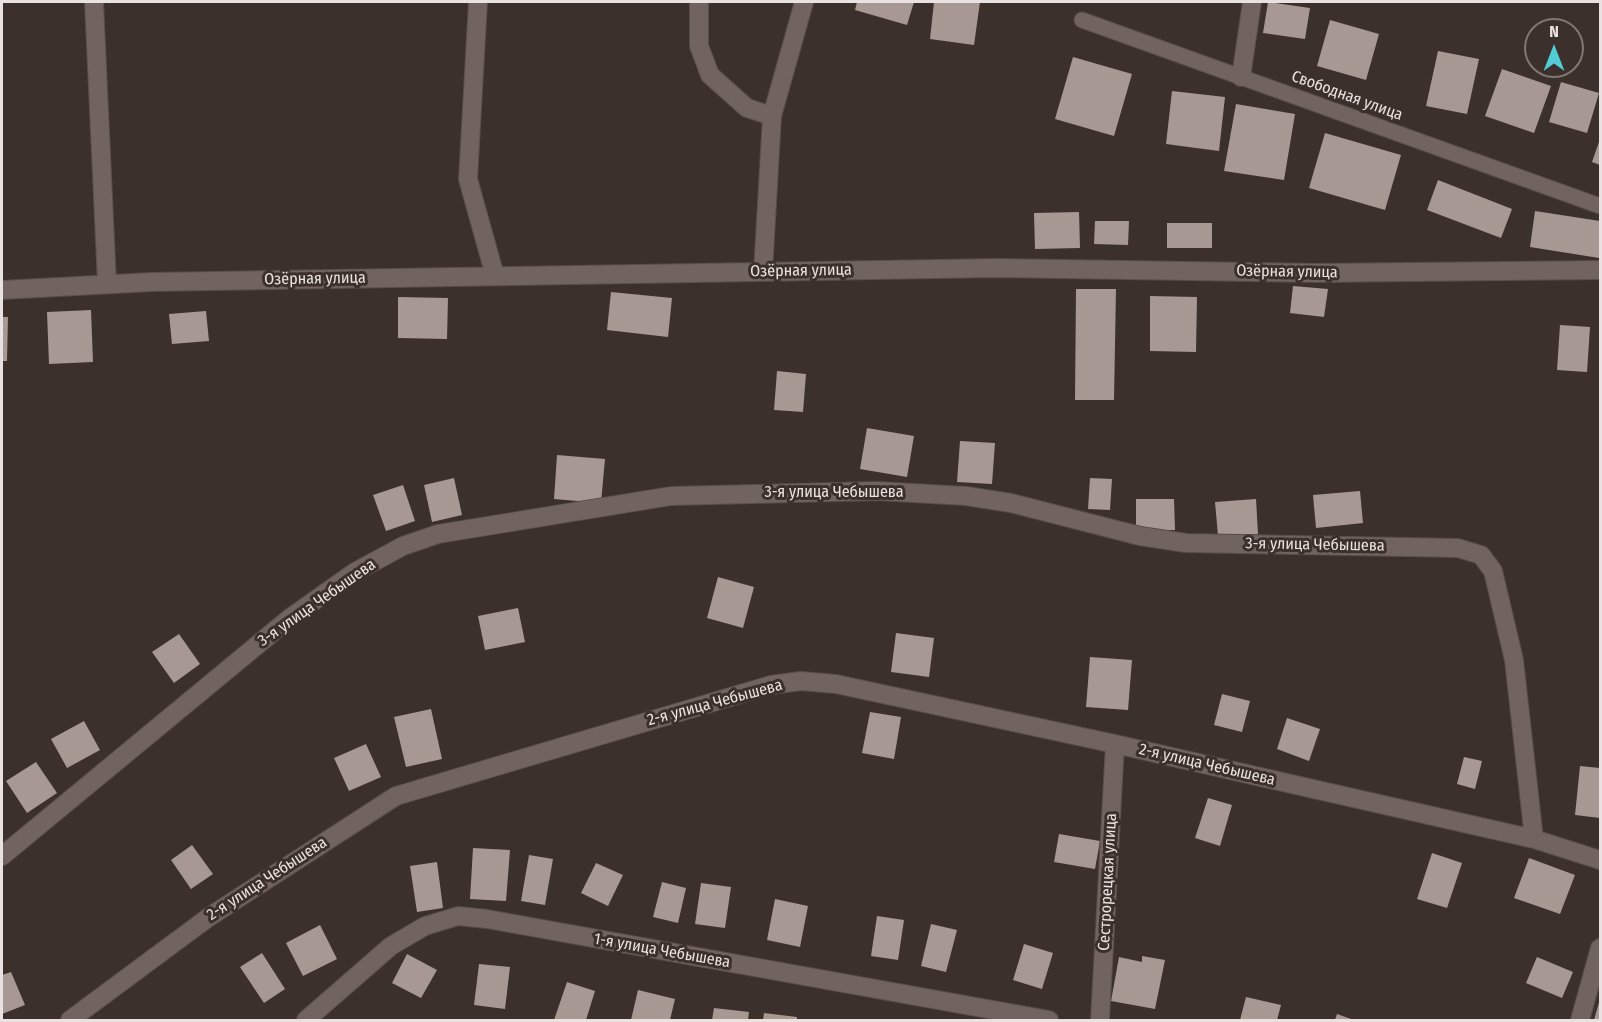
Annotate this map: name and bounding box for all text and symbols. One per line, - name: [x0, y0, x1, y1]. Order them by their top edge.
- north arrow: [1524, 18, 1584, 78]
- text: N: [1549, 22, 1559, 41]
- street label: Свободная улица: [1289, 67, 1405, 125]
- street label: Озёрная улица: [750, 261, 852, 281]
- street label: Озёрная улица: [1236, 262, 1338, 282]
- street label: Озёрная улица: [264, 269, 366, 289]
- street label: 3-я улица Чебышева: [764, 483, 904, 503]
- street label: 3-я улица Чебышева: [1245, 534, 1385, 556]
- street label: 3-я улица Чебышева: [255, 555, 379, 651]
- street label: 2-я улица Чебышева: [645, 676, 785, 730]
- street label: 2-я улица Чебышева: [1137, 740, 1277, 790]
- street label: Сестрорецкая улица: [1095, 813, 1121, 951]
- street label: 2-я улица Чебышева: [203, 833, 331, 925]
- street label: 1-я улица Чебышева: [592, 930, 732, 972]

